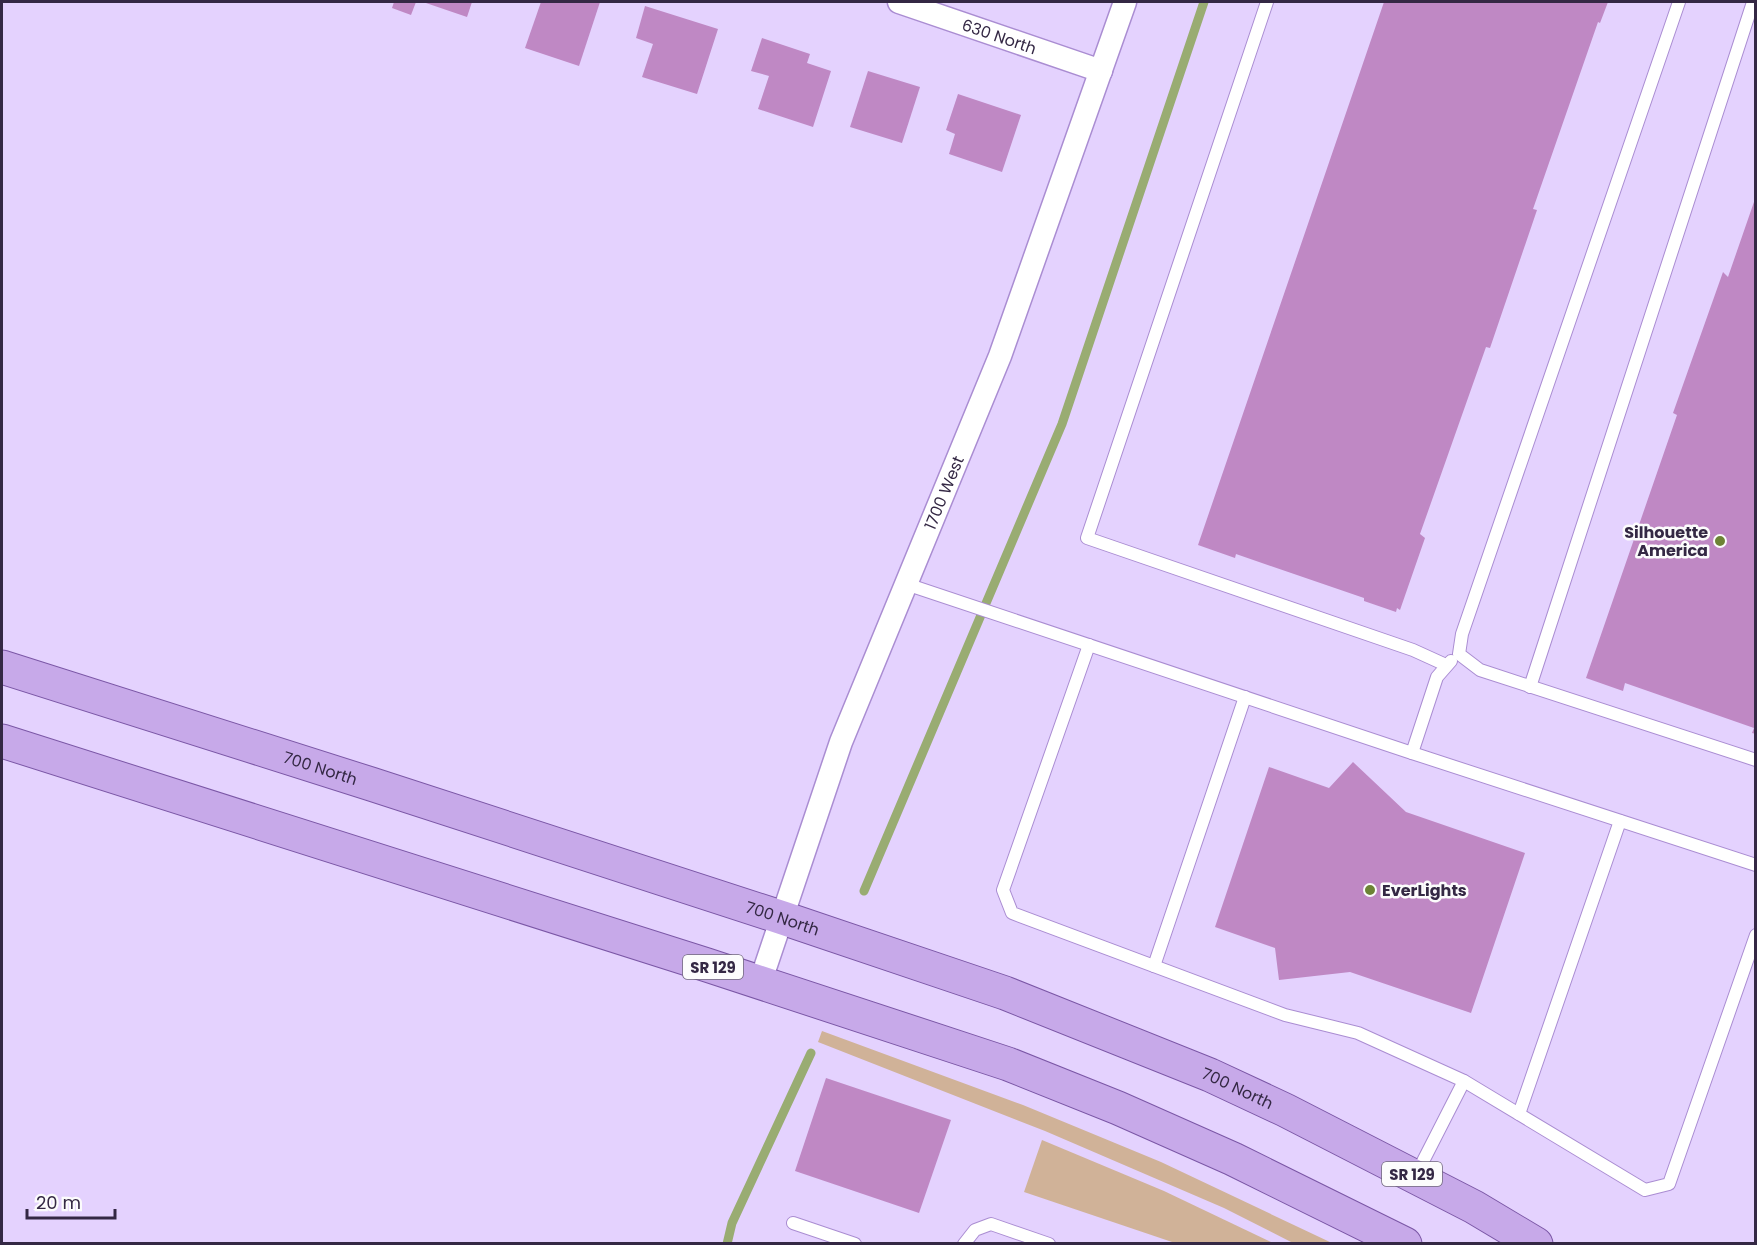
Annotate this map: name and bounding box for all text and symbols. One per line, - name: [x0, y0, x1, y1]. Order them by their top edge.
- street label: 630 North: [959, 13, 1040, 60]
- street label: 1700 West: [918, 452, 969, 533]
- place label: Silhouette America: [1624, 521, 1708, 562]
- marker: Silhouette America: [1713, 534, 1727, 548]
- street label: 700 North: [280, 745, 360, 791]
- place label: EverLights: [1382, 879, 1467, 902]
- marker: EverLights: [1363, 883, 1377, 897]
- street label: 700 North: [743, 895, 823, 941]
- road number: SR 129: [683, 955, 743, 979]
- street label: 700 North: [1198, 1061, 1277, 1115]
- road number: SR 129: [1382, 1162, 1442, 1186]
- scale bar: [27, 1182, 116, 1220]
- text: 20 m: [36, 1190, 81, 1215]

